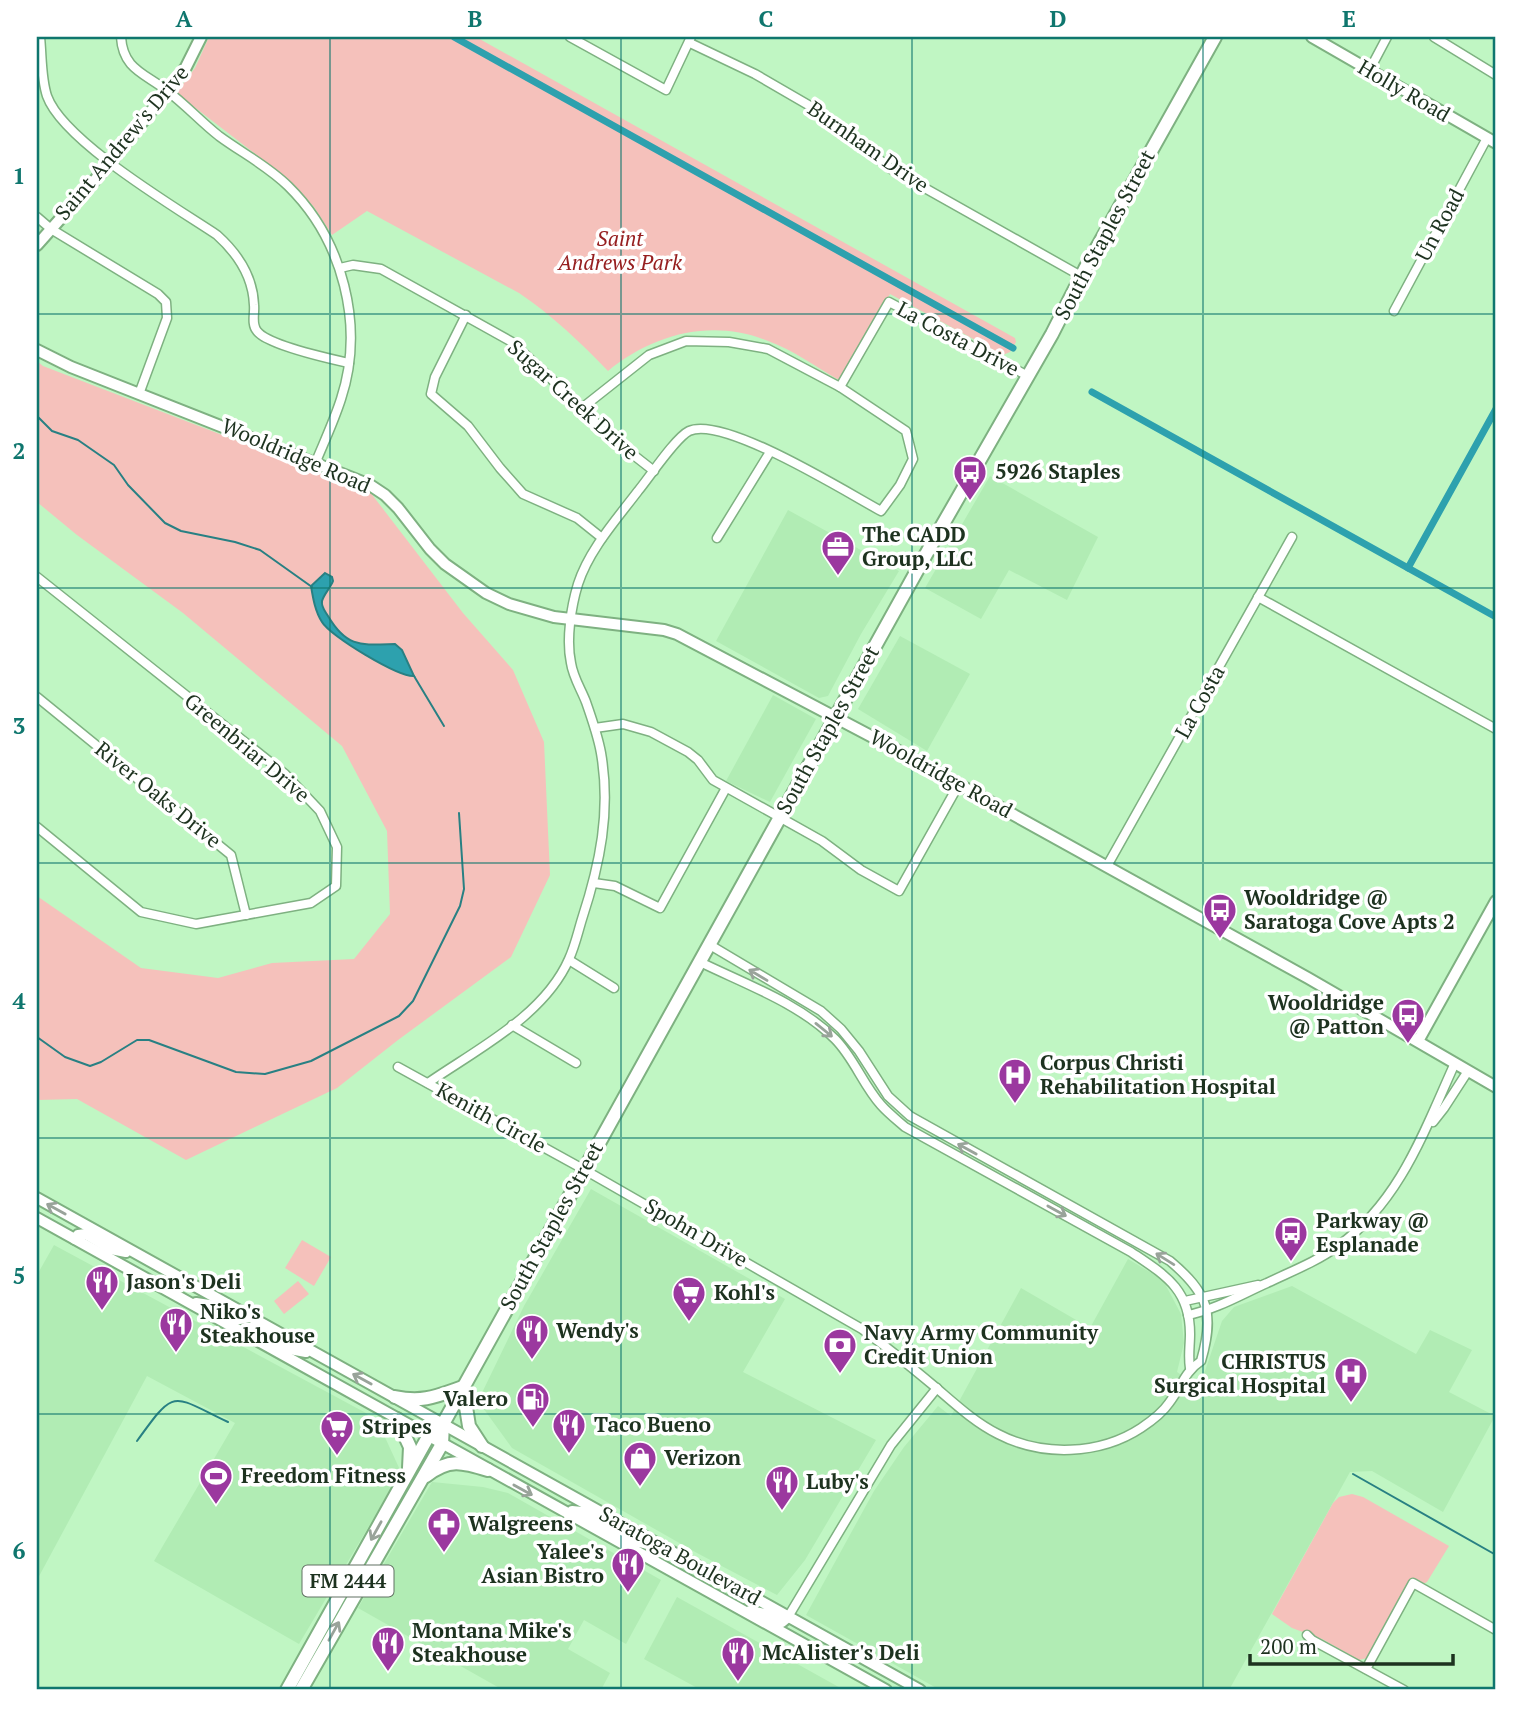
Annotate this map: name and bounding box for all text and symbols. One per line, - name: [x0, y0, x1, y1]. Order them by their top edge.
- text: A: [176, 3, 193, 34]
- text: B: [468, 3, 483, 34]
- text: C: [759, 3, 774, 34]
- text: D: [1050, 3, 1067, 34]
- text: E: [1342, 3, 1356, 34]
- street label: Holly Road: [1353, 52, 1456, 128]
- street label: Saint Andrew's Drive: [48, 59, 194, 226]
- street label: Burnham Drive: [802, 94, 935, 198]
- street label: South Staples Street: [1047, 144, 1161, 324]
- text: 1: [13, 160, 26, 191]
- street label: Un Road: [1408, 183, 1470, 266]
- park label: Saint Andrews Park: [556, 224, 683, 276]
- street label: La Costa Drive: [892, 294, 1024, 382]
- street label: Sugar Creek Drive: [502, 333, 645, 465]
- street label: Wooldridge Road: [218, 411, 375, 499]
- text: 2: [13, 435, 26, 466]
- bus stop icon: 5926 Staples: [951, 453, 989, 502]
- place label: 5926 Staples: [995, 457, 1120, 485]
- place label: The CADD Group, LLC: [862, 520, 973, 572]
- office icon: The CADD Group, LLC: [819, 528, 857, 577]
- street label: South Staples Street: [769, 640, 885, 819]
- street label: La Costa: [1168, 660, 1231, 743]
- street label: Greenbriar Drive: [179, 686, 316, 808]
- text: 3: [13, 710, 26, 741]
- street label: Wooldridge Road: [865, 722, 1018, 824]
- street label: River Oaks Drive: [90, 735, 228, 854]
- place label: Wooldridge @ Saratoga Cove Apts 2: [1244, 883, 1455, 935]
- bus stop icon: Wooldridge @ Saratoga Cove Apts 2: [1201, 891, 1239, 940]
- one-way arrow: [749, 967, 769, 981]
- text: 4: [13, 985, 26, 1016]
- place label: Wooldridge @ Patton: [1268, 988, 1384, 1040]
- bus stop icon: Wooldridge @ Patton: [1389, 996, 1427, 1045]
- one-way arrow: [815, 1023, 833, 1038]
- place label: Corpus Christi Rehabilitation Hospital: [1040, 1048, 1276, 1100]
- hospital icon: Corpus Christi Rehabilitation Hospital: [996, 1056, 1034, 1105]
- street label: Kenith Circle: [431, 1075, 552, 1159]
- street label: South Staples Street: [493, 1136, 609, 1315]
- one-way arrow: [957, 1142, 977, 1156]
- street label: Spohn Drive: [640, 1191, 753, 1273]
- one-way arrow: [46, 1202, 67, 1215]
- one-way arrow: [1046, 1205, 1067, 1218]
- place label: Parkway @ Esplanade: [1316, 1206, 1429, 1258]
- bus stop icon: Parkway @ Esplanade: [1272, 1214, 1310, 1263]
- one-way arrow: [1156, 1252, 1176, 1266]
- text: 5: [13, 1260, 26, 1291]
- restaurant icon: Jason's Deli: [83, 1263, 121, 1312]
- place label: Jason's Deli: [126, 1267, 241, 1295]
- supermarket icon: Kohl's: [670, 1274, 708, 1323]
- place label: Kohl's: [714, 1278, 775, 1306]
- place label: Niko's Steakhouse: [200, 1297, 315, 1349]
- restaurant icon: Niko's Steakhouse: [157, 1305, 195, 1354]
- restaurant icon: Wendy's: [513, 1312, 551, 1361]
- place label: Wendy's: [556, 1316, 639, 1344]
- place label: Navy Army Community Credit Union: [864, 1318, 1099, 1370]
- bank icon: Navy Army Community Credit Union: [821, 1326, 859, 1375]
- place label: CHRISTUS Surgical Hospital: [1154, 1347, 1326, 1399]
- hospital icon: CHRISTUS Surgical Hospital: [1332, 1355, 1370, 1404]
- one-way arrow: [352, 1372, 373, 1385]
- fuel station icon: Valero: [514, 1380, 552, 1429]
- place label: Valero: [443, 1384, 508, 1412]
- restaurant icon: Taco Bueno: [550, 1406, 588, 1455]
- supermarket icon: Stripes: [318, 1408, 356, 1457]
- place label: Taco Bueno: [594, 1410, 711, 1438]
- place label: Stripes: [362, 1412, 432, 1440]
- shop icon: Verizon: [621, 1439, 659, 1488]
- place label: Verizon: [664, 1443, 742, 1471]
- sports icon: Freedom Fitness: [197, 1457, 235, 1506]
- place label: Freedom Fitness: [241, 1461, 406, 1489]
- restaurant icon: Luby's: [763, 1463, 801, 1512]
- place label: Luby's: [806, 1467, 869, 1495]
- one-way arrow: [512, 1484, 533, 1497]
- street label: Saratoga Boulevard: [595, 1499, 767, 1611]
- pharmacy icon: Walgreens: [425, 1505, 463, 1554]
- place label: Walgreens: [468, 1509, 573, 1537]
- one-way arrow: [369, 1520, 382, 1541]
- text: 6: [13, 1535, 26, 1566]
- place label: Yalee's Asian Bistro: [481, 1537, 604, 1589]
- restaurant icon: Yalee's Asian Bistro: [609, 1545, 647, 1594]
- road number: FM 2444: [302, 1566, 394, 1596]
- place label: Montana Mike's Steakhouse: [412, 1616, 572, 1668]
- one-way arrow: [327, 1621, 341, 1641]
- scale bar: [1250, 1622, 1452, 1666]
- restaurant icon: Montana Mike's Steakhouse: [369, 1624, 407, 1673]
- text: 200 m: [1260, 1632, 1317, 1660]
- restaurant icon: McAlister's Deli: [719, 1634, 757, 1683]
- place label: McAlister's Deli: [762, 1638, 920, 1666]

